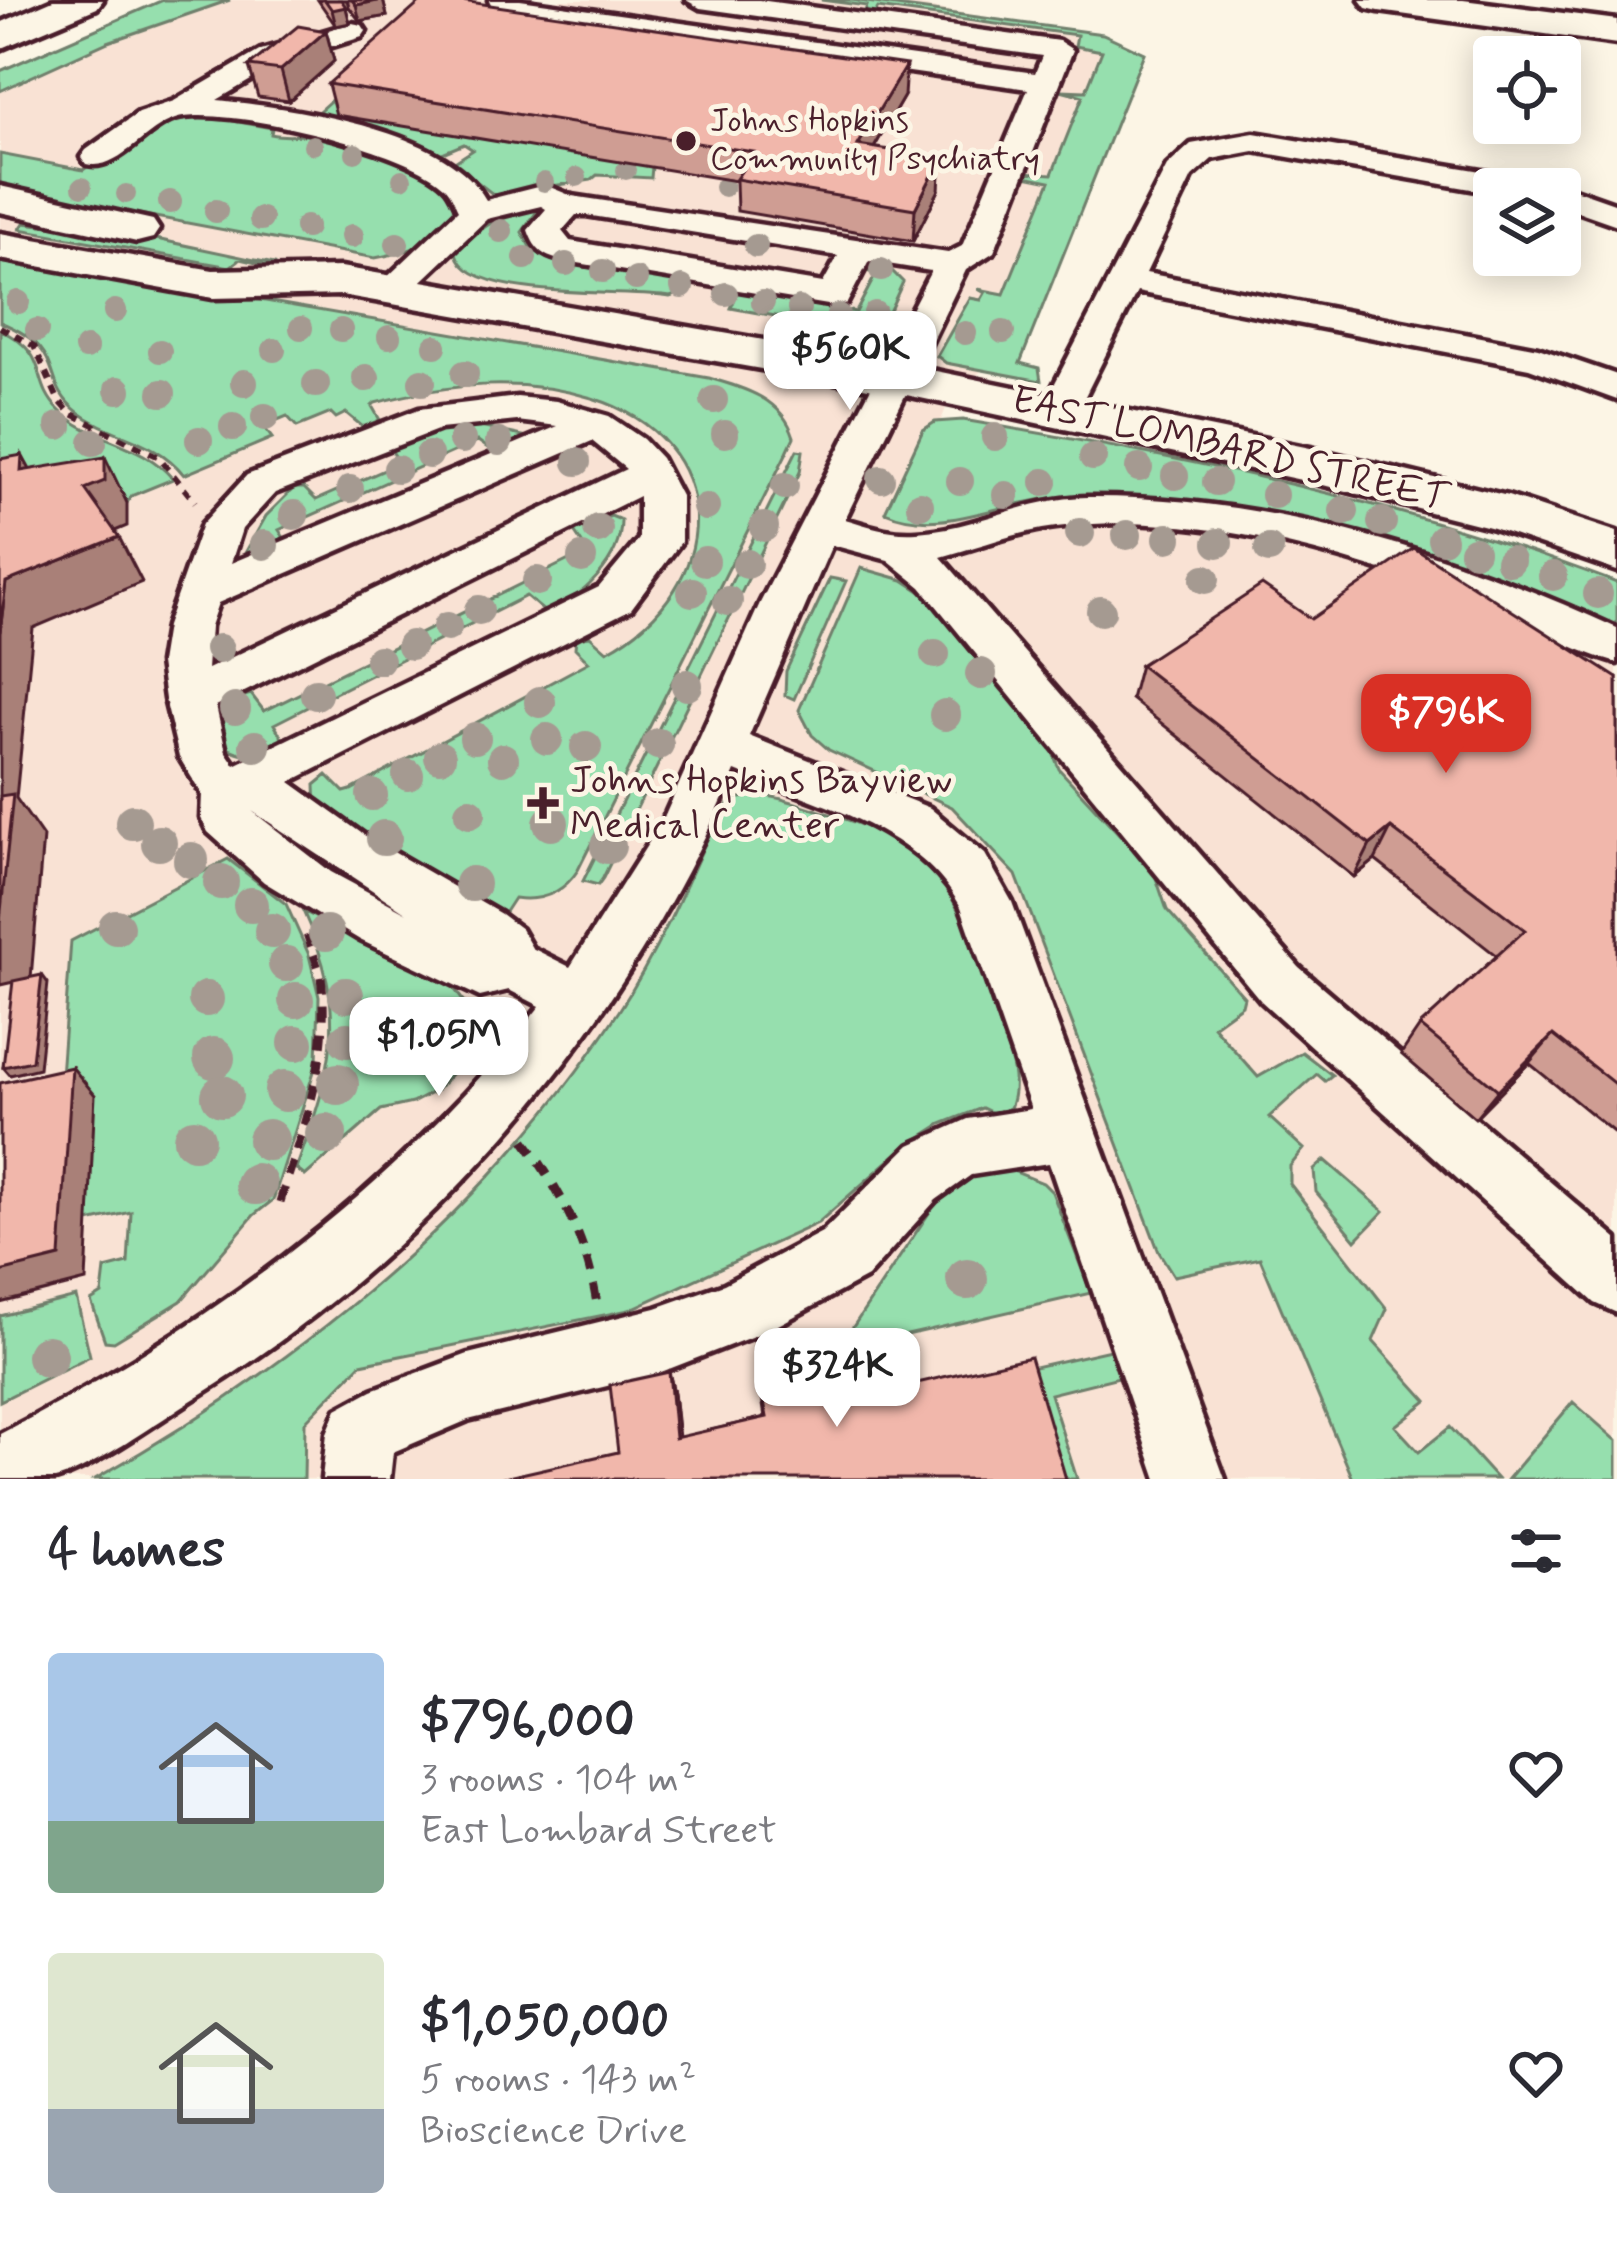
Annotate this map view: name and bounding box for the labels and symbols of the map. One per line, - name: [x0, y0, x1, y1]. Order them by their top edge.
- place label: Johns Hopkins Community Psychiatry: [710, 100, 1040, 182]
- marker: Johns Hopkins Community Psychiatry: [673, 128, 699, 154]
- pin: $560K: [766, 311, 934, 413]
- street label: EAST LOMBARD STREET: [1007, 375, 1455, 525]
- pin: $796K: [1362, 674, 1530, 776]
- place label: Johns Hopkins Bayview Medical Center: [570, 756, 952, 852]
- marker: Johns Hopkins Bayview Medical Center: [527, 787, 559, 819]
- pin: $1.05M: [341, 997, 537, 1099]
- pin: $324K: [753, 1328, 921, 1430]

